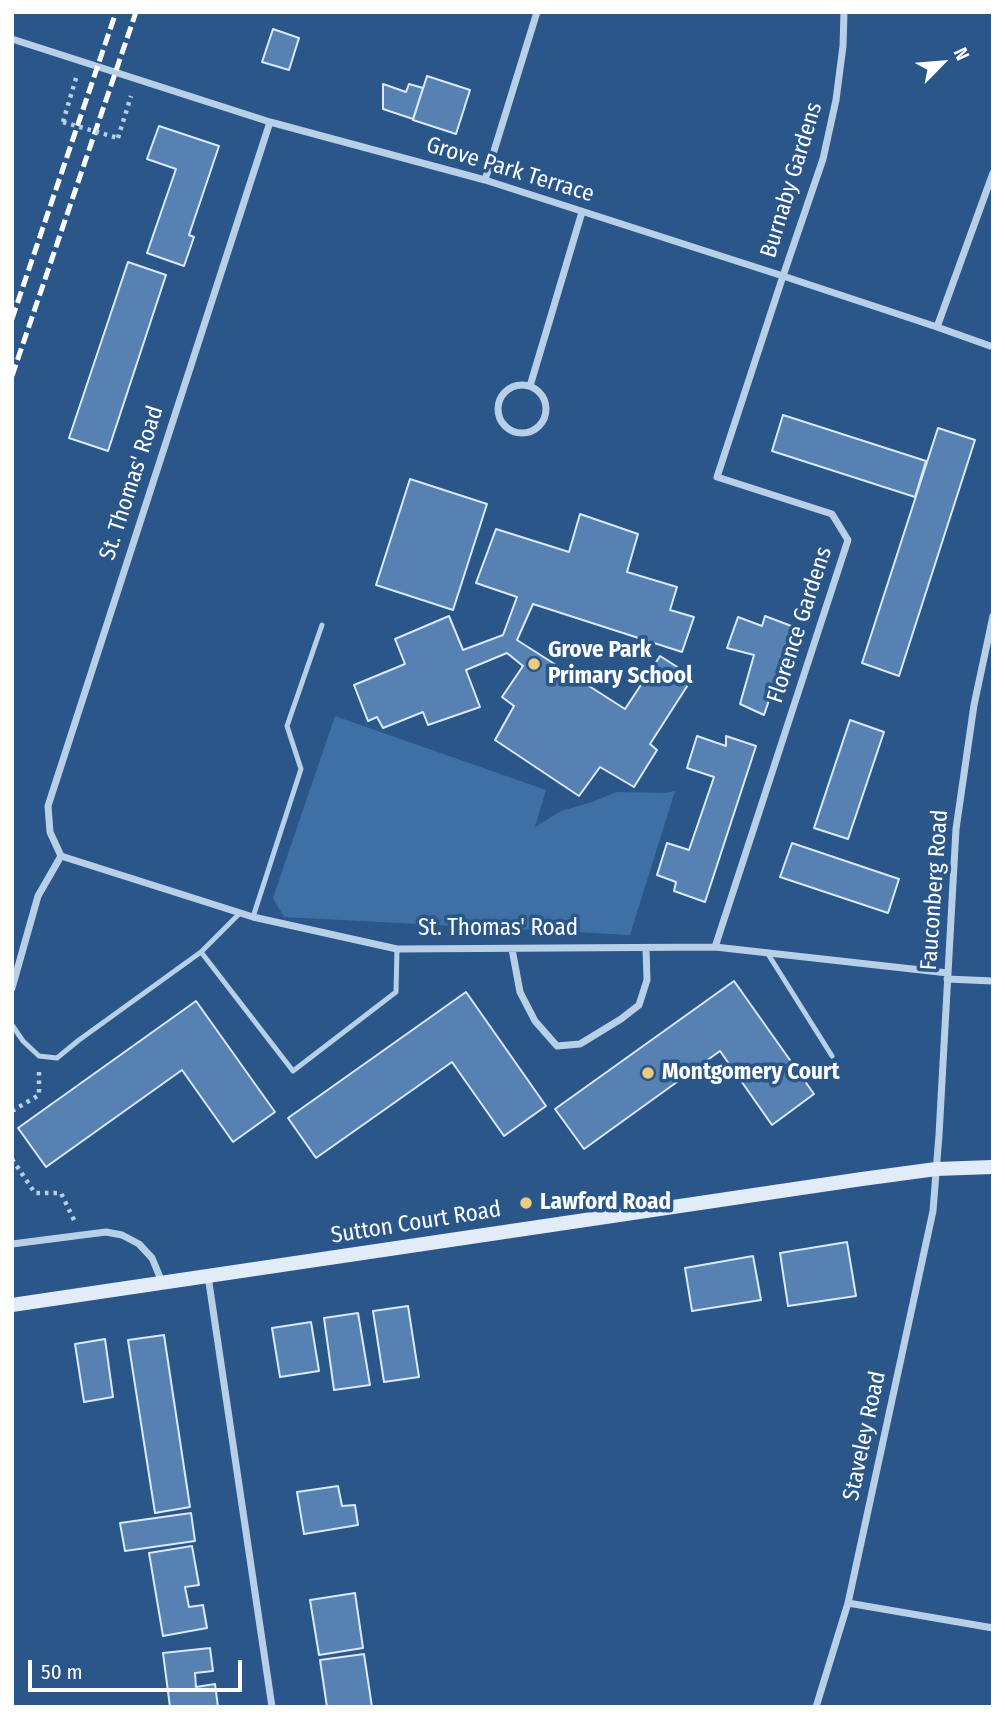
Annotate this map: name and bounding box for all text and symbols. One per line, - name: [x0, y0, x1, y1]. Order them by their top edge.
- north arrow: [907, 28, 977, 98]
- text: N: [949, 44, 974, 64]
- street label: Burnaby Gardens: [755, 99, 829, 261]
- street label: Grove Park Terrace: [423, 131, 597, 209]
- street label: St. Thomas' Road: [94, 403, 170, 563]
- street label: Florence Gardens: [762, 544, 838, 706]
- place label: Grove Park Primary School: [548, 637, 692, 691]
- marker: Grove Park Primary School: [526, 656, 542, 672]
- street label: Fauconberg Road: [916, 809, 954, 971]
- street label: St. Thomas' Road: [418, 915, 578, 943]
- place label: Montgomery Court: [662, 1059, 840, 1087]
- marker: Montgomery Court: [640, 1065, 656, 1081]
- place label: Lawford Road: [540, 1189, 671, 1217]
- marker: Lawford Road: [518, 1195, 534, 1211]
- street label: Sutton Court Road: [329, 1196, 503, 1250]
- street label: Staveley Road: [838, 1369, 892, 1503]
- scale bar: [32, 1646, 245, 1690]
- text: 50 m: [41, 1659, 83, 1685]

